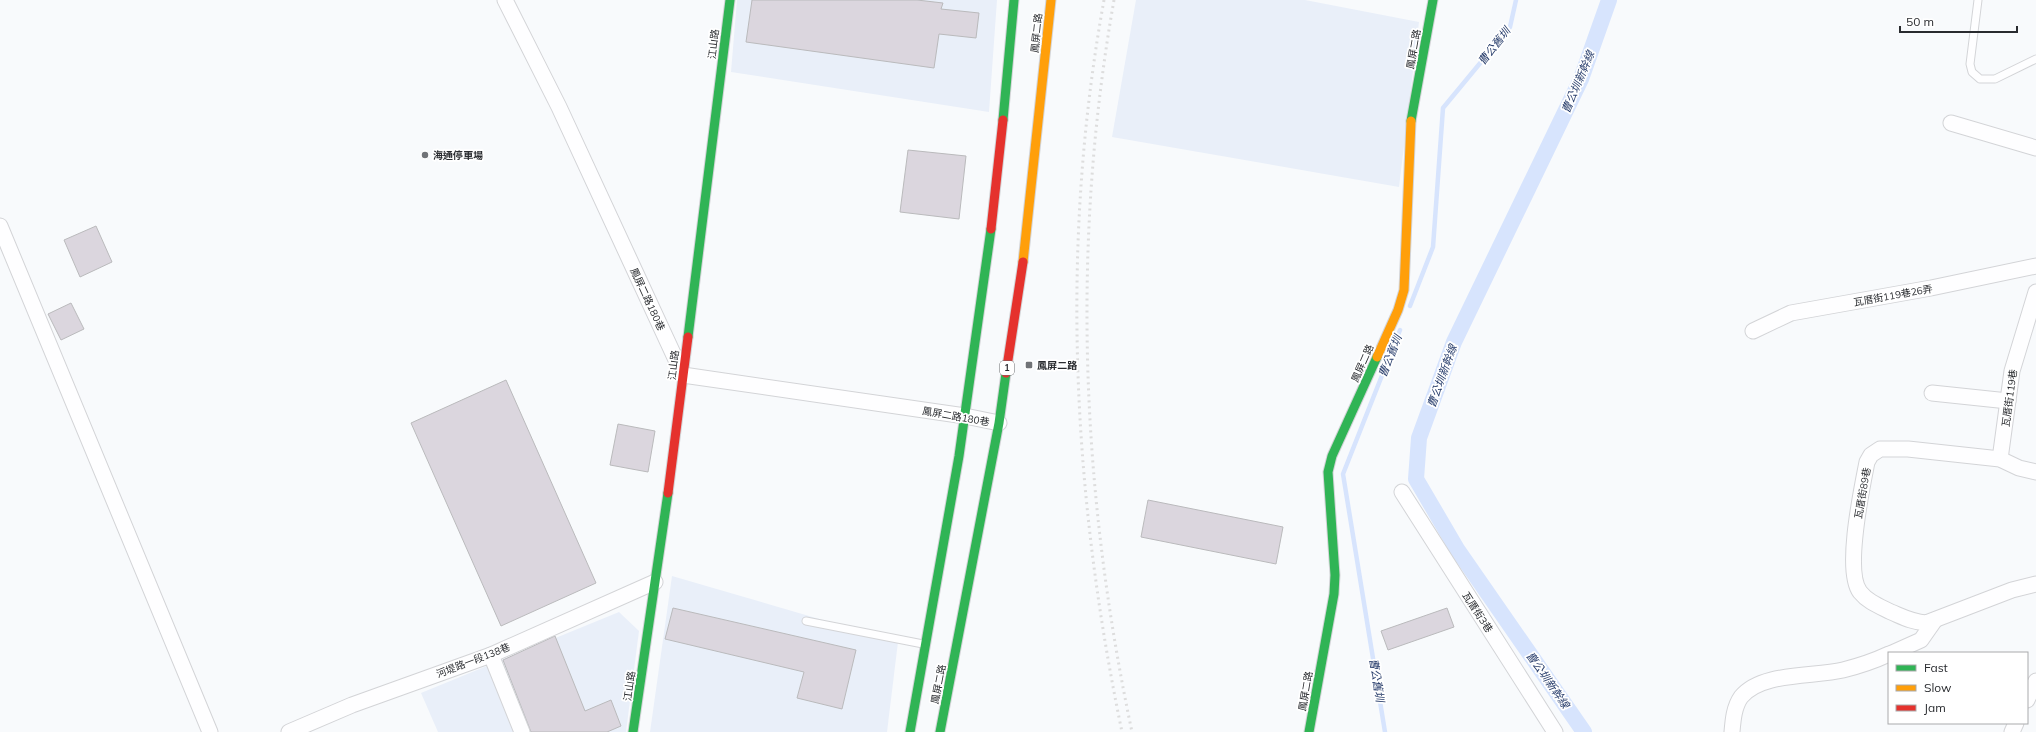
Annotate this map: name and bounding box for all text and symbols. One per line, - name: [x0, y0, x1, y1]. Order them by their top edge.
- scale bar: [1900, 8, 2017, 34]
- street label: 鳳屏二路: [1028, 12, 1045, 54]
- text: 50 m: [1906, 14, 1934, 29]
- water label: 曹公舊圳: [1475, 23, 1514, 68]
- street label: 江山路: [705, 28, 722, 60]
- street label: 鳳屏二路: [1404, 28, 1423, 70]
- water label: 曹公圳新幹線: [1559, 47, 1598, 115]
- place label: 海通停車場: [433, 149, 483, 162]
- marker: 海通停車場: [420, 150, 430, 160]
- street label: 鳳屏二路180巷: [627, 266, 668, 333]
- street label: 瓦厝街119巷26弄: [1853, 282, 1934, 309]
- water label: 曹公舊圳: [1375, 331, 1405, 379]
- water label: 曹公圳新幹線: [1424, 341, 1461, 409]
- street label: 鳳屏二路: [1348, 342, 1377, 384]
- street label: 江山路: [665, 349, 682, 381]
- place label: 鳳屏二路: [1037, 359, 1078, 372]
- marker: 鳳屏二路: [1024, 360, 1034, 370]
- road number: 1: [1000, 361, 1014, 375]
- street label: 瓦厝街119巷: [1999, 368, 2020, 428]
- street label: 鳳屏二路180巷: [921, 404, 991, 429]
- street label: 瓦厝街89巷: [1852, 466, 1873, 520]
- street label: 瓦厝街3巷: [1460, 589, 1496, 635]
- street label: 河堤路一段138巷: [434, 640, 512, 681]
- water label: 曹公圳新幹線: [1523, 649, 1574, 713]
- legend: [1888, 652, 2028, 724]
- water label: 曹公舊圳: [1367, 657, 1388, 705]
- text: Fast: [1924, 660, 1948, 675]
- street label: 鳳屏二路: [928, 663, 949, 705]
- street label: 江山路: [621, 670, 638, 702]
- street label: 鳳屏二路: [1296, 670, 1315, 712]
- text: Slow: [1924, 680, 1952, 695]
- text: Jam: [1924, 700, 1946, 715]

